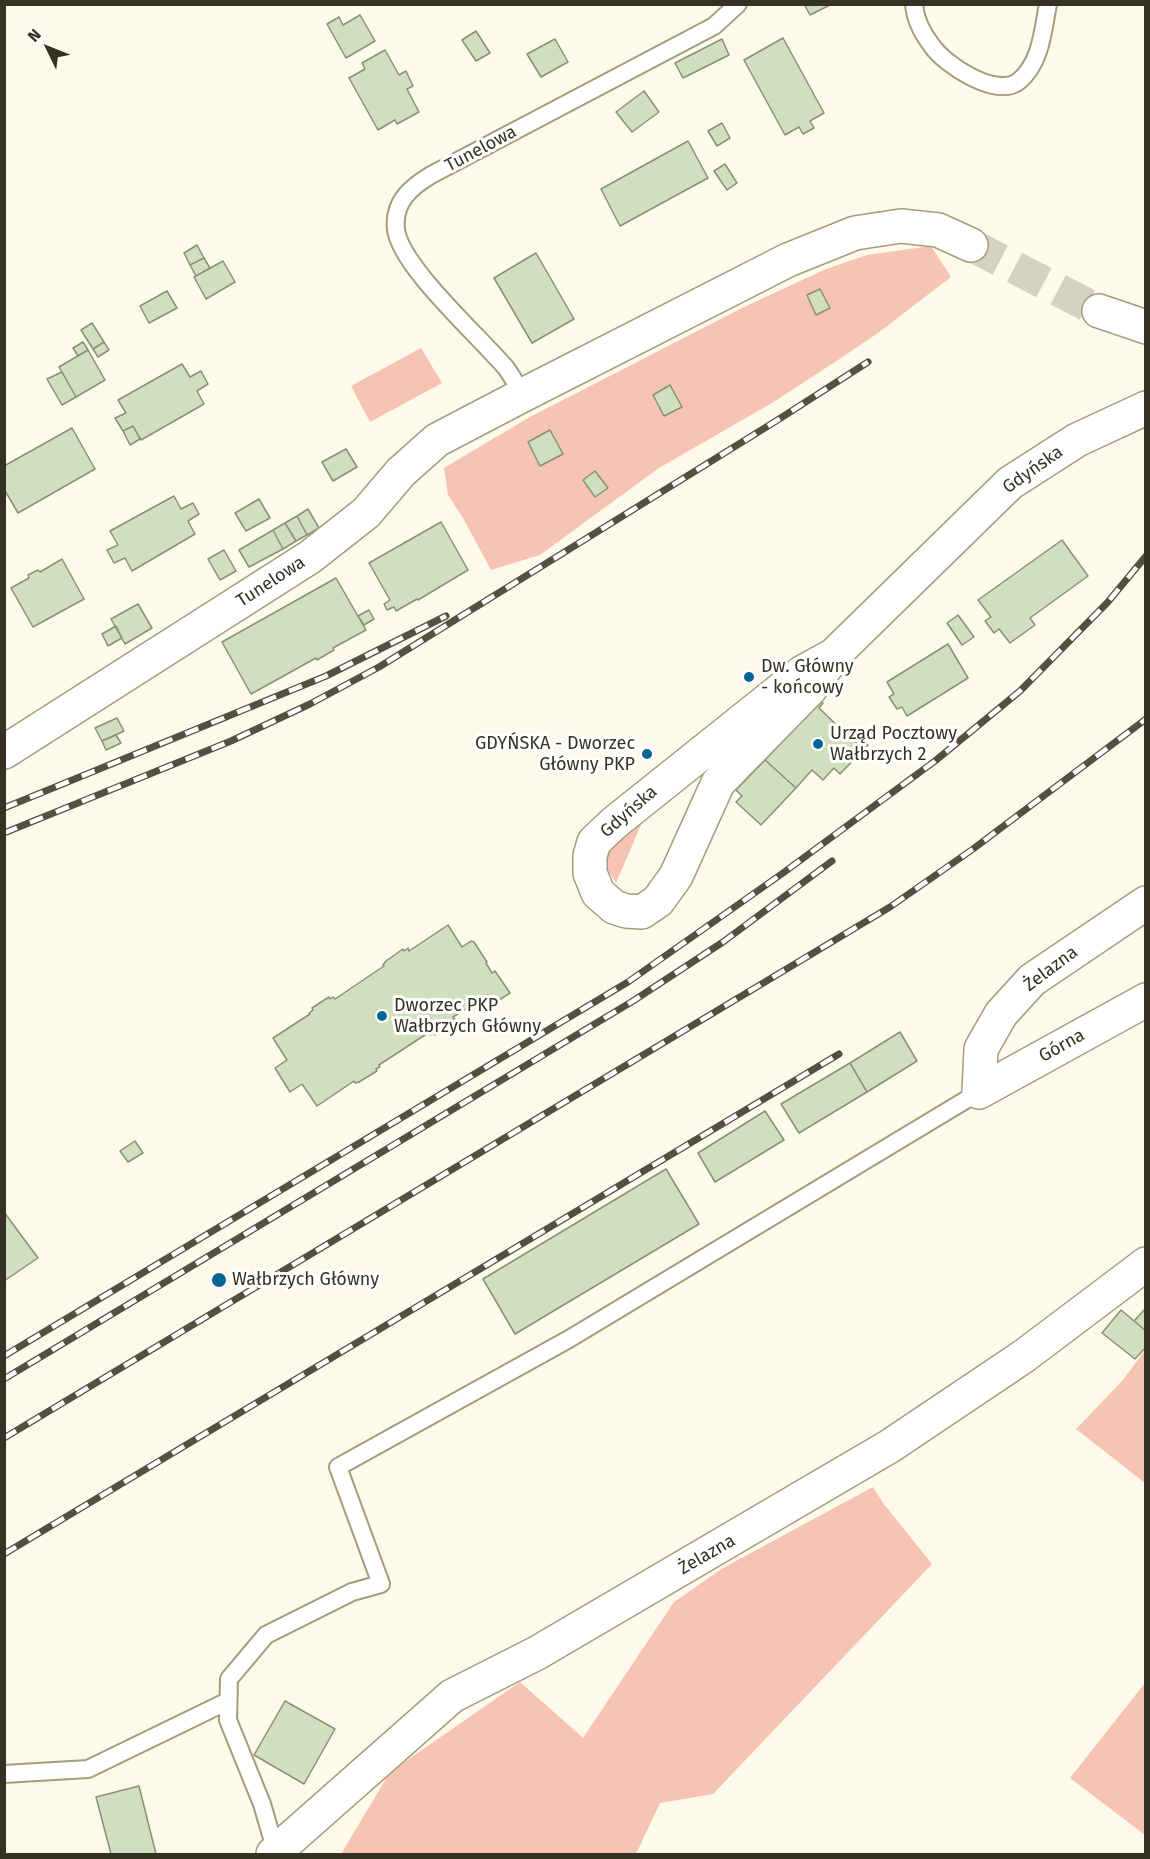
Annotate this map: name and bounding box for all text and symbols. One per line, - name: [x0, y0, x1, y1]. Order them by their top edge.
- north arrow: [18, 18, 78, 78]
- text: N: [24, 25, 45, 46]
- street label: Tunelowa: [442, 121, 520, 177]
- street label: Gdyńska: [999, 441, 1067, 499]
- street label: Tunelowa: [233, 552, 309, 612]
- place label: Dw. Główny - końcowy: [761, 656, 854, 698]
- marker: Dw. Główny - końcowy: [742, 670, 756, 684]
- place label: Urząd Pocztowy Wałbrzych 2: [830, 723, 957, 766]
- place label: GDYŃSKA - Dworzec Główny PKP: [475, 733, 635, 776]
- marker: Urząd Pocztowy Wałbrzych 2: [811, 737, 825, 751]
- marker: GDYŃSKA - Dworzec Główny PKP: [640, 747, 654, 761]
- street label: Gdyńska: [596, 781, 662, 843]
- street label: Żelazna: [1020, 942, 1082, 996]
- place label: Dworzec PKP Wałbrzych Główny: [394, 995, 541, 1038]
- marker: Dworzec PKP Wałbrzych Główny: [375, 1009, 389, 1023]
- street label: Górna: [1035, 1025, 1089, 1067]
- place label: Wałbrzych Główny: [232, 1269, 379, 1291]
- marker: Wałbrzych Główny: [210, 1271, 228, 1289]
- street label: Żelazna: [675, 1530, 739, 1580]

